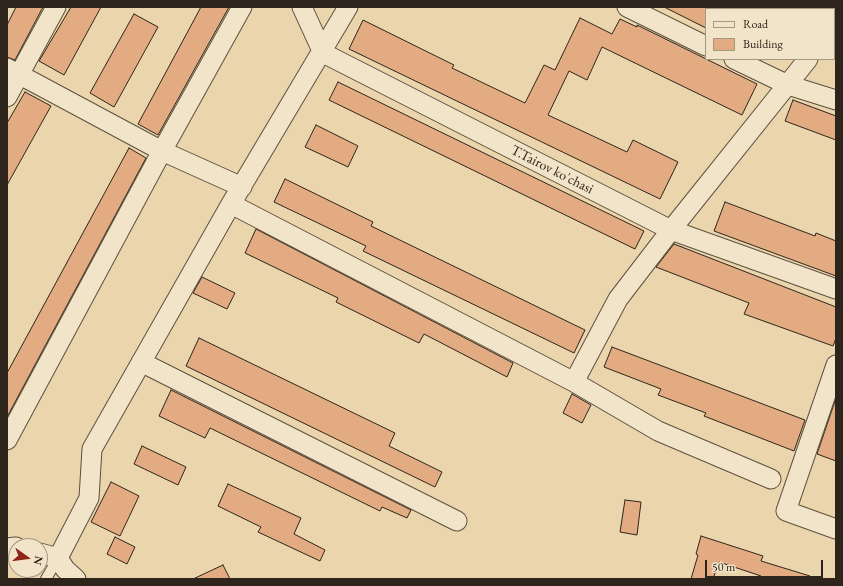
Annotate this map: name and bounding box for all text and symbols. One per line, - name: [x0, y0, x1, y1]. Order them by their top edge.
- legend: [705, 8, 835, 60]
- text: Road: [743, 16, 768, 32]
- text: Building: [743, 36, 783, 52]
- street label: T.Tairov ko'chasi: [508, 142, 596, 198]
- north arrow: [8, 538, 48, 578]
- scale bar: [707, 552, 825, 578]
- text: N: [31, 555, 47, 567]
- text: 50 m: [712, 559, 735, 575]

